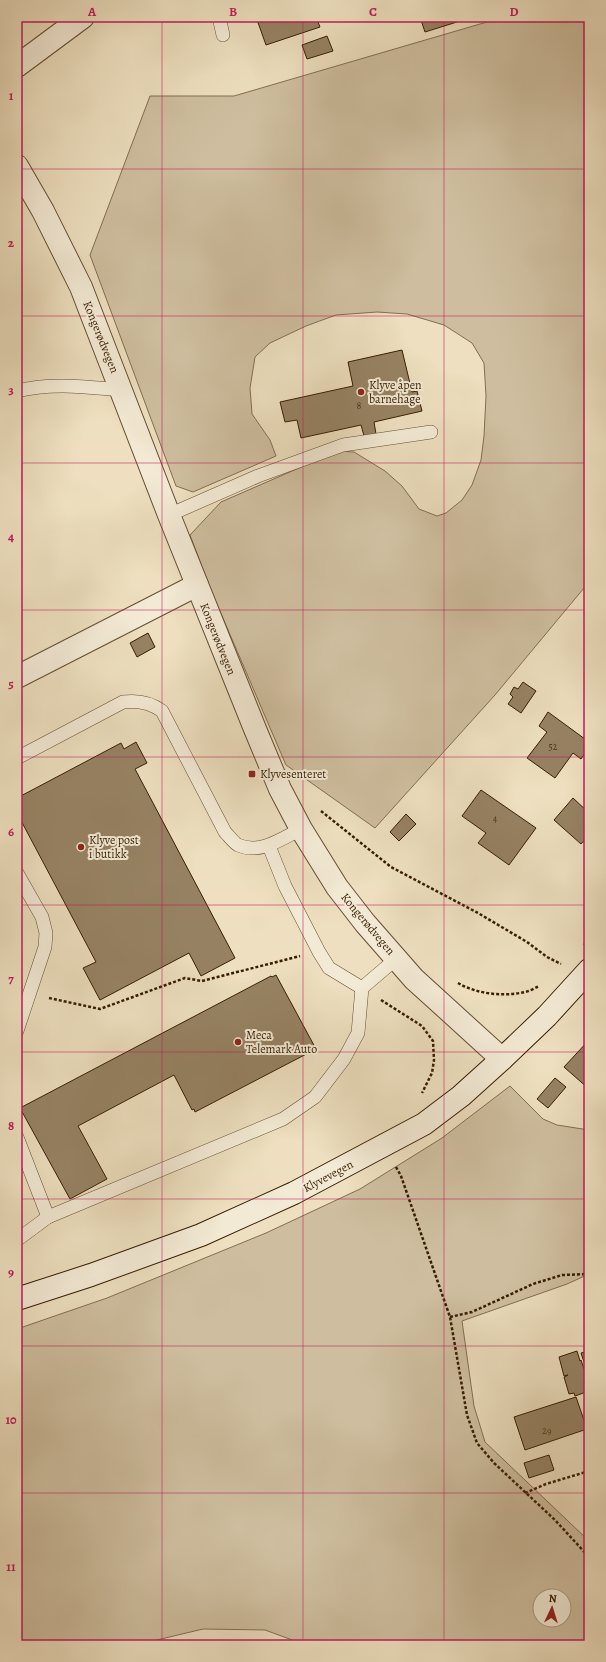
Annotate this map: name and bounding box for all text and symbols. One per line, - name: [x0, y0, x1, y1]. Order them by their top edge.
- text: A: [87, 3, 97, 20]
- text: B: [229, 3, 237, 20]
- text: C: [369, 3, 377, 20]
- text: D: [509, 3, 519, 20]
- text: 1: [9, 87, 14, 104]
- text: 2: [8, 234, 15, 251]
- street label: Kongerødvegen: [79, 299, 123, 376]
- place label: Klyve åpen barnehage: [369, 377, 422, 407]
- text: 3: [8, 381, 14, 398]
- marker: Klyve åpen barnehage: [356, 387, 366, 397]
- house number: 8: [357, 399, 362, 412]
- text: 4: [8, 528, 14, 545]
- street label: Kongerødvegen: [196, 601, 240, 678]
- text: 5: [8, 675, 14, 692]
- house number: 52: [548, 740, 558, 753]
- place label: Klyvesenteret: [260, 766, 326, 782]
- marker: Klyvesenteret: [247, 769, 257, 779]
- house number: 4: [493, 812, 498, 825]
- text: 6: [8, 823, 14, 840]
- place label: Klyve post i butikk: [89, 832, 139, 862]
- marker: Klyve post i butikk: [76, 842, 86, 852]
- street label: Kongerødvegen: [337, 890, 399, 959]
- text: 7: [8, 970, 14, 987]
- place label: Meca Telemark Auto: [246, 1027, 317, 1057]
- marker: Meca Telemark Auto: [233, 1037, 243, 1047]
- text: 8: [8, 1117, 14, 1134]
- street label: Klyvevegen: [300, 1156, 356, 1196]
- text: 9: [8, 1264, 14, 1281]
- text: 10: [5, 1411, 17, 1428]
- house number: 29: [542, 1424, 552, 1437]
- text: 11: [6, 1558, 16, 1575]
- north arrow: [532, 1588, 572, 1628]
- text: N: [548, 1591, 557, 1606]

